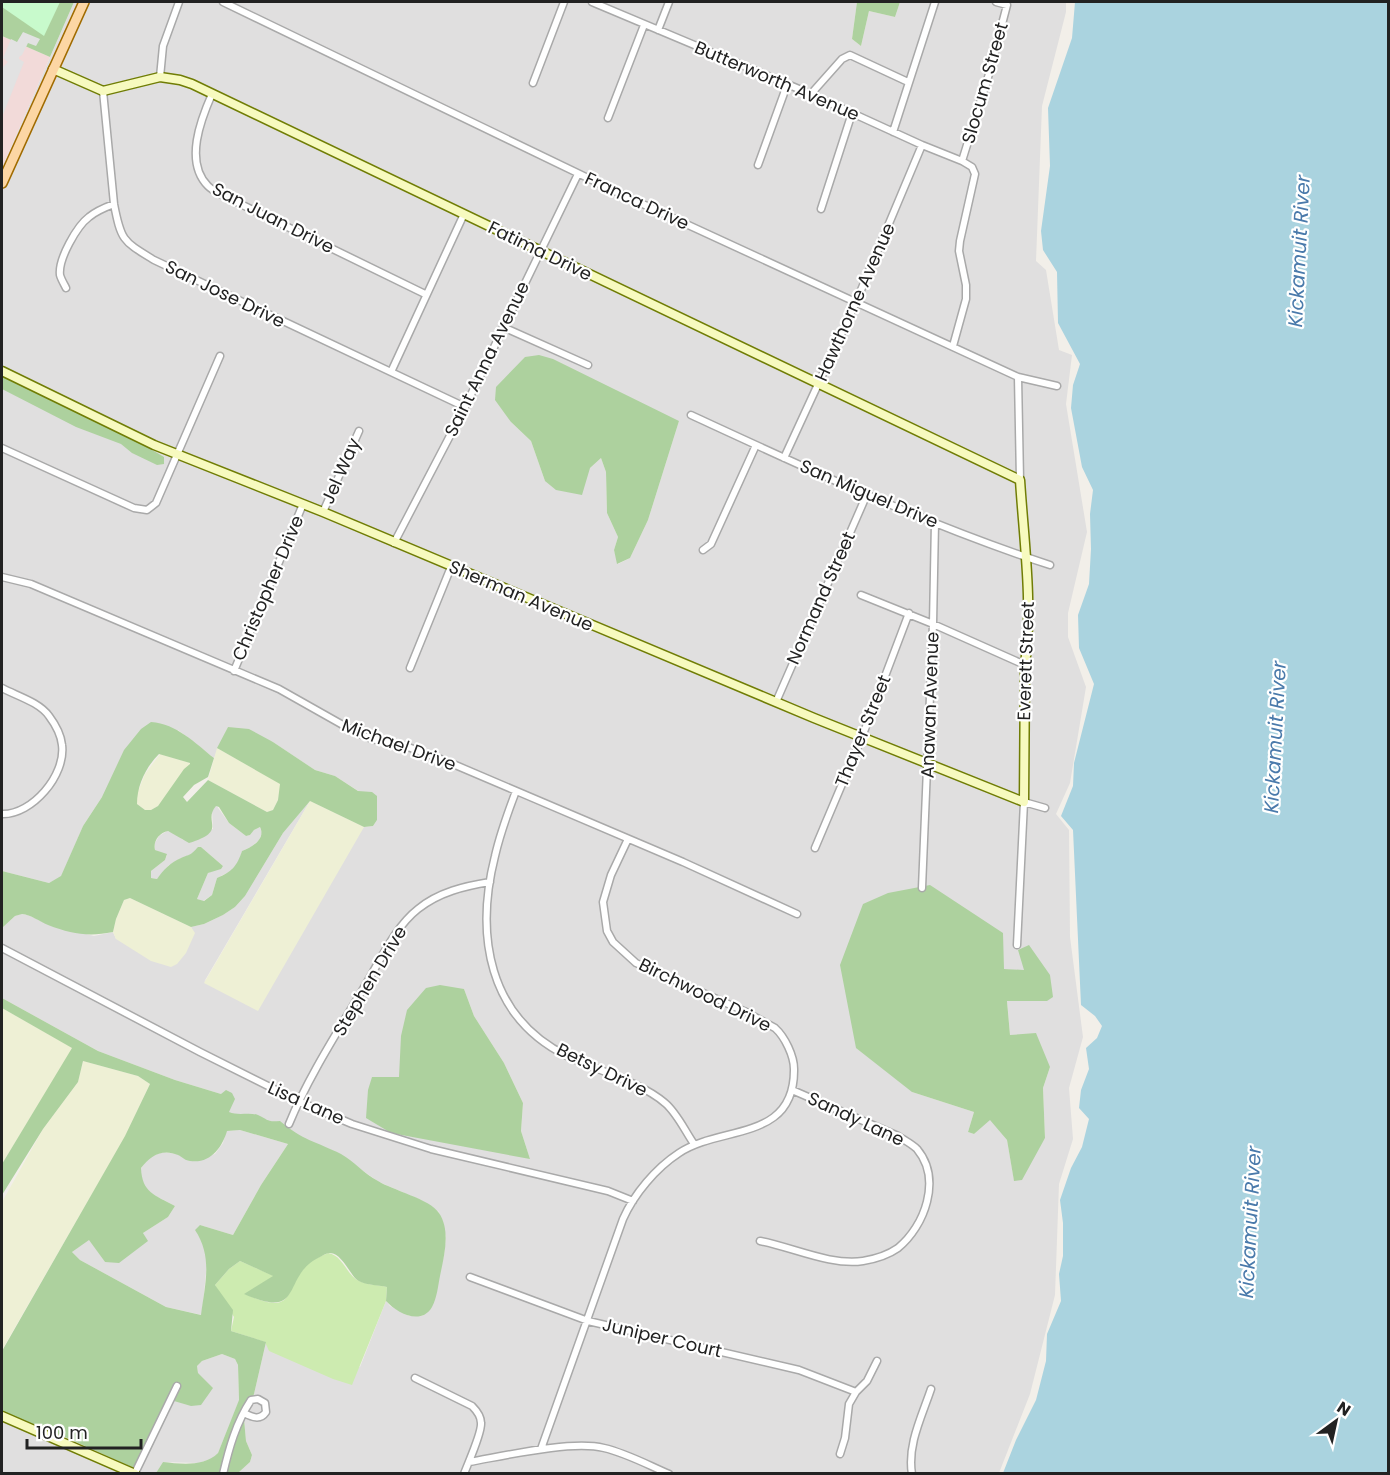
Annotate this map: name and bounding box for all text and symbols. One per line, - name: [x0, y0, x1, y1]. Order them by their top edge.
- street label: Slocum Street: [955, 19, 1014, 146]
- street label: Butterworth Avenue: [691, 34, 864, 127]
- street label: Franca Drive: [581, 165, 693, 236]
- water label: Kickamuit River: [1281, 174, 1317, 328]
- street label: San Juan Drive: [208, 176, 338, 259]
- street label: Fatima Drive: [484, 215, 596, 287]
- street label: Hawthorne Avenue: [808, 219, 901, 385]
- street label: San Jose Drive: [161, 254, 289, 333]
- street label: Saint Anna Avenue: [438, 277, 535, 441]
- street label: Jel Way: [315, 434, 366, 508]
- street label: San Miguel Drive: [796, 453, 942, 534]
- street label: Christopher Drive: [226, 511, 309, 664]
- street label: Normand Street: [780, 527, 861, 668]
- street label: Sherman Avenue: [445, 554, 597, 637]
- street label: Everett Street: [1011, 601, 1040, 721]
- street label: Anawan Avenue: [914, 631, 945, 779]
- water label: Kickamuit River: [1257, 660, 1293, 814]
- street label: Thayer Street: [829, 671, 896, 791]
- street label: Michael Drive: [338, 712, 460, 777]
- street label: Stephen Drive: [327, 921, 412, 1041]
- street label: Birchwood Drive: [635, 952, 776, 1037]
- street label: Betsy Drive: [553, 1037, 652, 1102]
- street label: Lisa Lane: [264, 1075, 348, 1130]
- street label: Sandy Lane: [804, 1085, 909, 1152]
- water label: Kickamuit River: [1232, 1145, 1268, 1299]
- street label: Juniper Court: [600, 1312, 724, 1363]
- north arrow: [1306, 1391, 1366, 1451]
- text: N: [1333, 1396, 1355, 1422]
- scale bar: [27, 1412, 141, 1450]
- text: 100 m: [36, 1420, 88, 1445]

